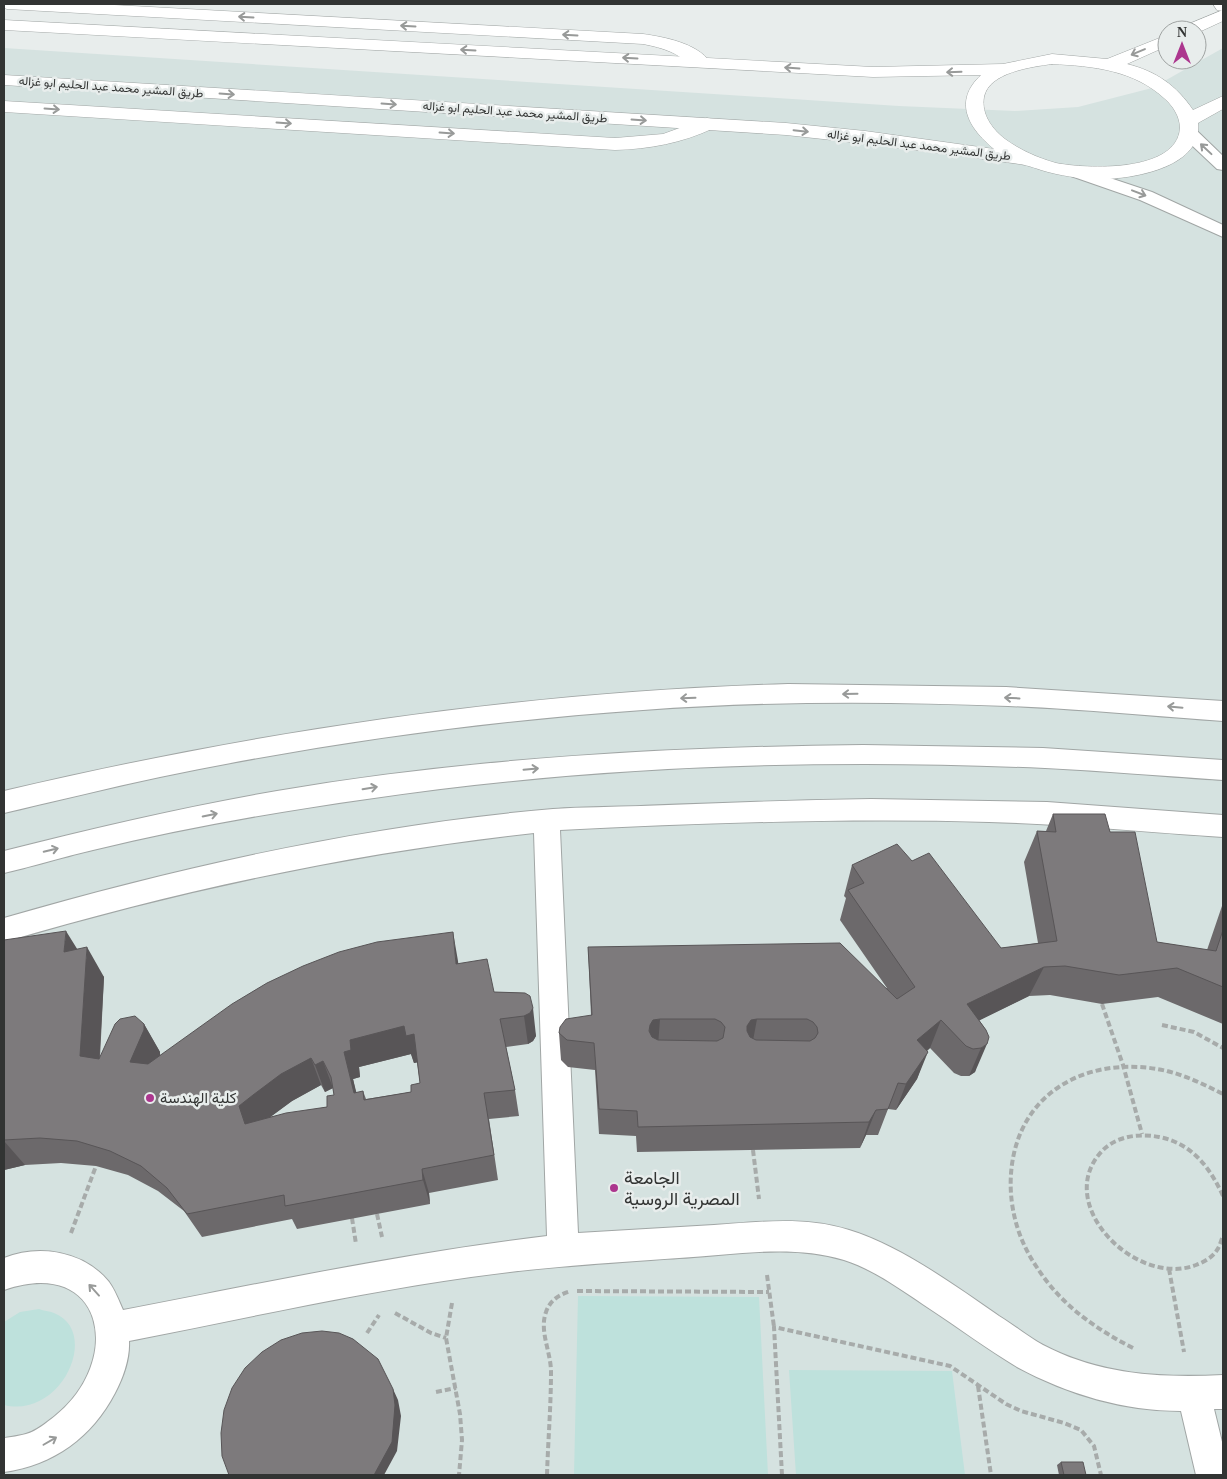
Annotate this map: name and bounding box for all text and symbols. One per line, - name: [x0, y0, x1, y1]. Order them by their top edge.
- one-way arrow: [238, 12, 254, 21]
- north arrow: [1157, 20, 1207, 70]
- one-way arrow: [400, 21, 416, 30]
- text: N: [1177, 25, 1187, 40]
- one-way arrow: [562, 30, 578, 39]
- one-way arrow: [460, 45, 476, 54]
- one-way arrow: [1131, 48, 1146, 58]
- one-way arrow: [622, 54, 638, 63]
- one-way arrow: [784, 63, 800, 72]
- one-way arrow: [947, 67, 963, 77]
- street label: طريق المشير محمد عبد الحليم ابو غزاله: [18, 74, 204, 101]
- one-way arrow: [219, 90, 235, 99]
- street label: طريق المشير محمد عبد الحليم ابو غزاله: [422, 99, 608, 126]
- one-way arrow: [381, 100, 397, 109]
- one-way arrow: [44, 104, 60, 113]
- one-way arrow: [631, 115, 647, 124]
- one-way arrow: [276, 119, 292, 128]
- one-way arrow: [793, 126, 809, 136]
- street label: طريق المشير محمد عبد الحليم ابو غزاله: [826, 127, 1012, 164]
- one-way arrow: [438, 129, 454, 138]
- one-way arrow: [1200, 143, 1213, 155]
- one-way arrow: [1131, 189, 1146, 198]
- one-way arrow: [842, 689, 858, 699]
- one-way arrow: [1005, 693, 1021, 702]
- one-way arrow: [680, 694, 696, 703]
- one-way arrow: [1167, 702, 1183, 712]
- one-way arrow: [523, 764, 539, 774]
- one-way arrow: [362, 783, 378, 793]
- one-way arrow: [201, 810, 217, 820]
- one-way arrow: [43, 845, 59, 854]
- place label: كلية الهندسة: [160, 1090, 237, 1107]
- marker: كلية الهندسة: [144, 1092, 156, 1104]
- place label: الجامعة المصرية الروسية: [624, 1168, 740, 1210]
- marker: الجامعة المصرية الروسية: [608, 1182, 620, 1194]
- one-way arrow: [88, 1283, 100, 1296]
- one-way arrow: [42, 1435, 56, 1445]

